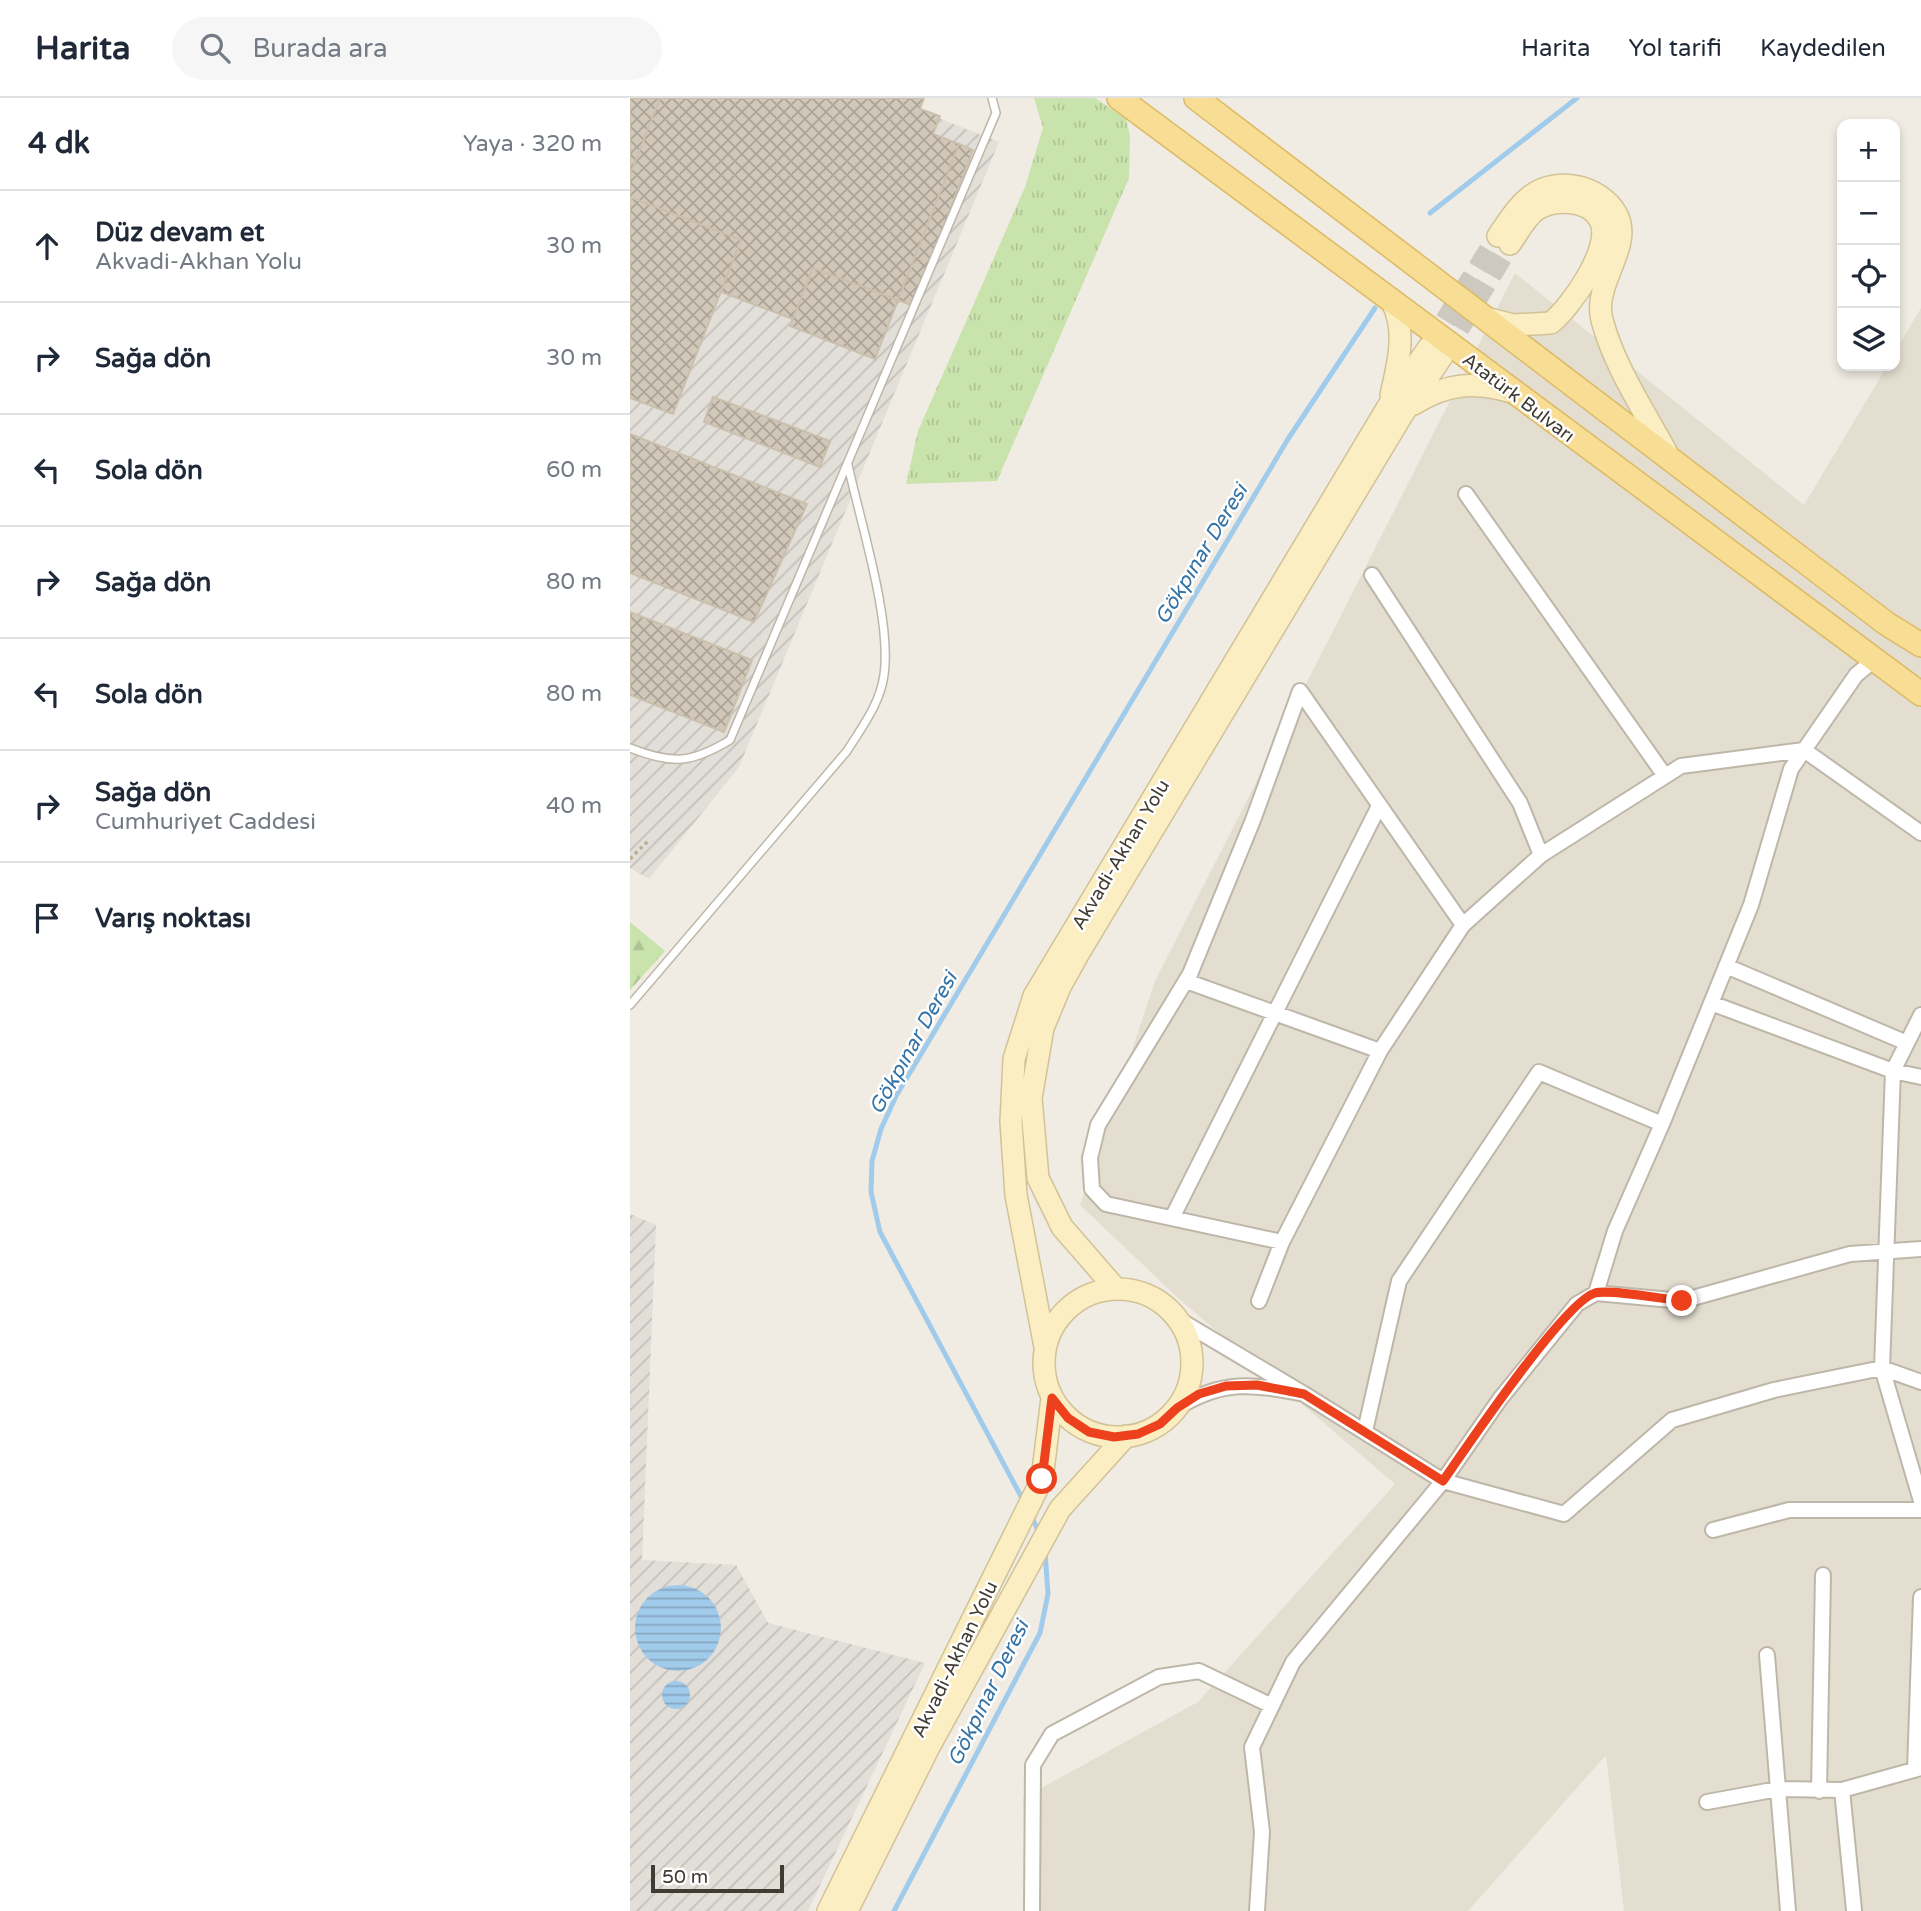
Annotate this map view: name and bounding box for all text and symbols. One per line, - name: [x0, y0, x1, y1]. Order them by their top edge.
- search box: [172, 17, 662, 80]
- text: Harita: [35, 29, 130, 68]
- icon: search: [196, 29, 234, 67]
- text: Burada ara: [252, 33, 388, 64]
- text: Harita: [1521, 34, 1590, 63]
- text: Yol tarifi: [1628, 34, 1722, 63]
- text: Kaydedilen: [1760, 34, 1886, 63]
- map controls: [1837, 119, 1900, 371]
- button: +: [1837, 119, 1900, 182]
- text: 4 dk: [28, 125, 90, 162]
- text: Yaya · 320 m: [463, 130, 602, 158]
- button: −: [1837, 182, 1900, 245]
- text: Düz devam et: [95, 217, 264, 248]
- icon: ahead: [28, 227, 66, 265]
- text: 30 m: [546, 232, 602, 260]
- button: locate: [1837, 245, 1900, 308]
- text: Akvadi-Akhan Yolu: [95, 248, 302, 276]
- button: layers: [1837, 308, 1900, 371]
- icon: right: [28, 339, 66, 377]
- text: Sağa dön: [95, 343, 211, 374]
- text: 30 m: [546, 344, 602, 372]
- street label: Atatürk Bulvarı: [1458, 348, 1579, 447]
- icon: left: [28, 451, 66, 489]
- text: Sola dön: [95, 455, 203, 486]
- text: 60 m: [546, 456, 602, 484]
- water label: Gökpınar Deresi: [1150, 477, 1254, 629]
- icon: right: [28, 563, 66, 601]
- text: Sağa dön: [95, 567, 211, 598]
- text: 80 m: [546, 568, 602, 596]
- icon: left: [28, 675, 66, 713]
- text: Sola dön: [95, 679, 203, 710]
- text: 80 m: [546, 680, 602, 708]
- street label: Akvadi-Akhan Yolu: [1067, 776, 1174, 933]
- text: Sağa dön: [95, 777, 211, 808]
- icon: right: [28, 787, 66, 825]
- text: 40 m: [546, 792, 602, 820]
- text: Cumhuriyet Caddesi: [95, 808, 316, 836]
- icon: arrive: [28, 899, 66, 937]
- text: Varış noktası: [95, 903, 251, 934]
- water label: Gökpınar Deresi: [864, 965, 964, 1119]
- route end: [1666, 1285, 1697, 1316]
- route start: [1026, 1463, 1057, 1494]
- street label: Akvadi-Akhan Yolu: [908, 1578, 1002, 1741]
- water label: Gökpınar Deresi: [942, 1614, 1036, 1770]
- scale bar: [651, 1862, 784, 1894]
- text: 50 m: [662, 1866, 708, 1888]

